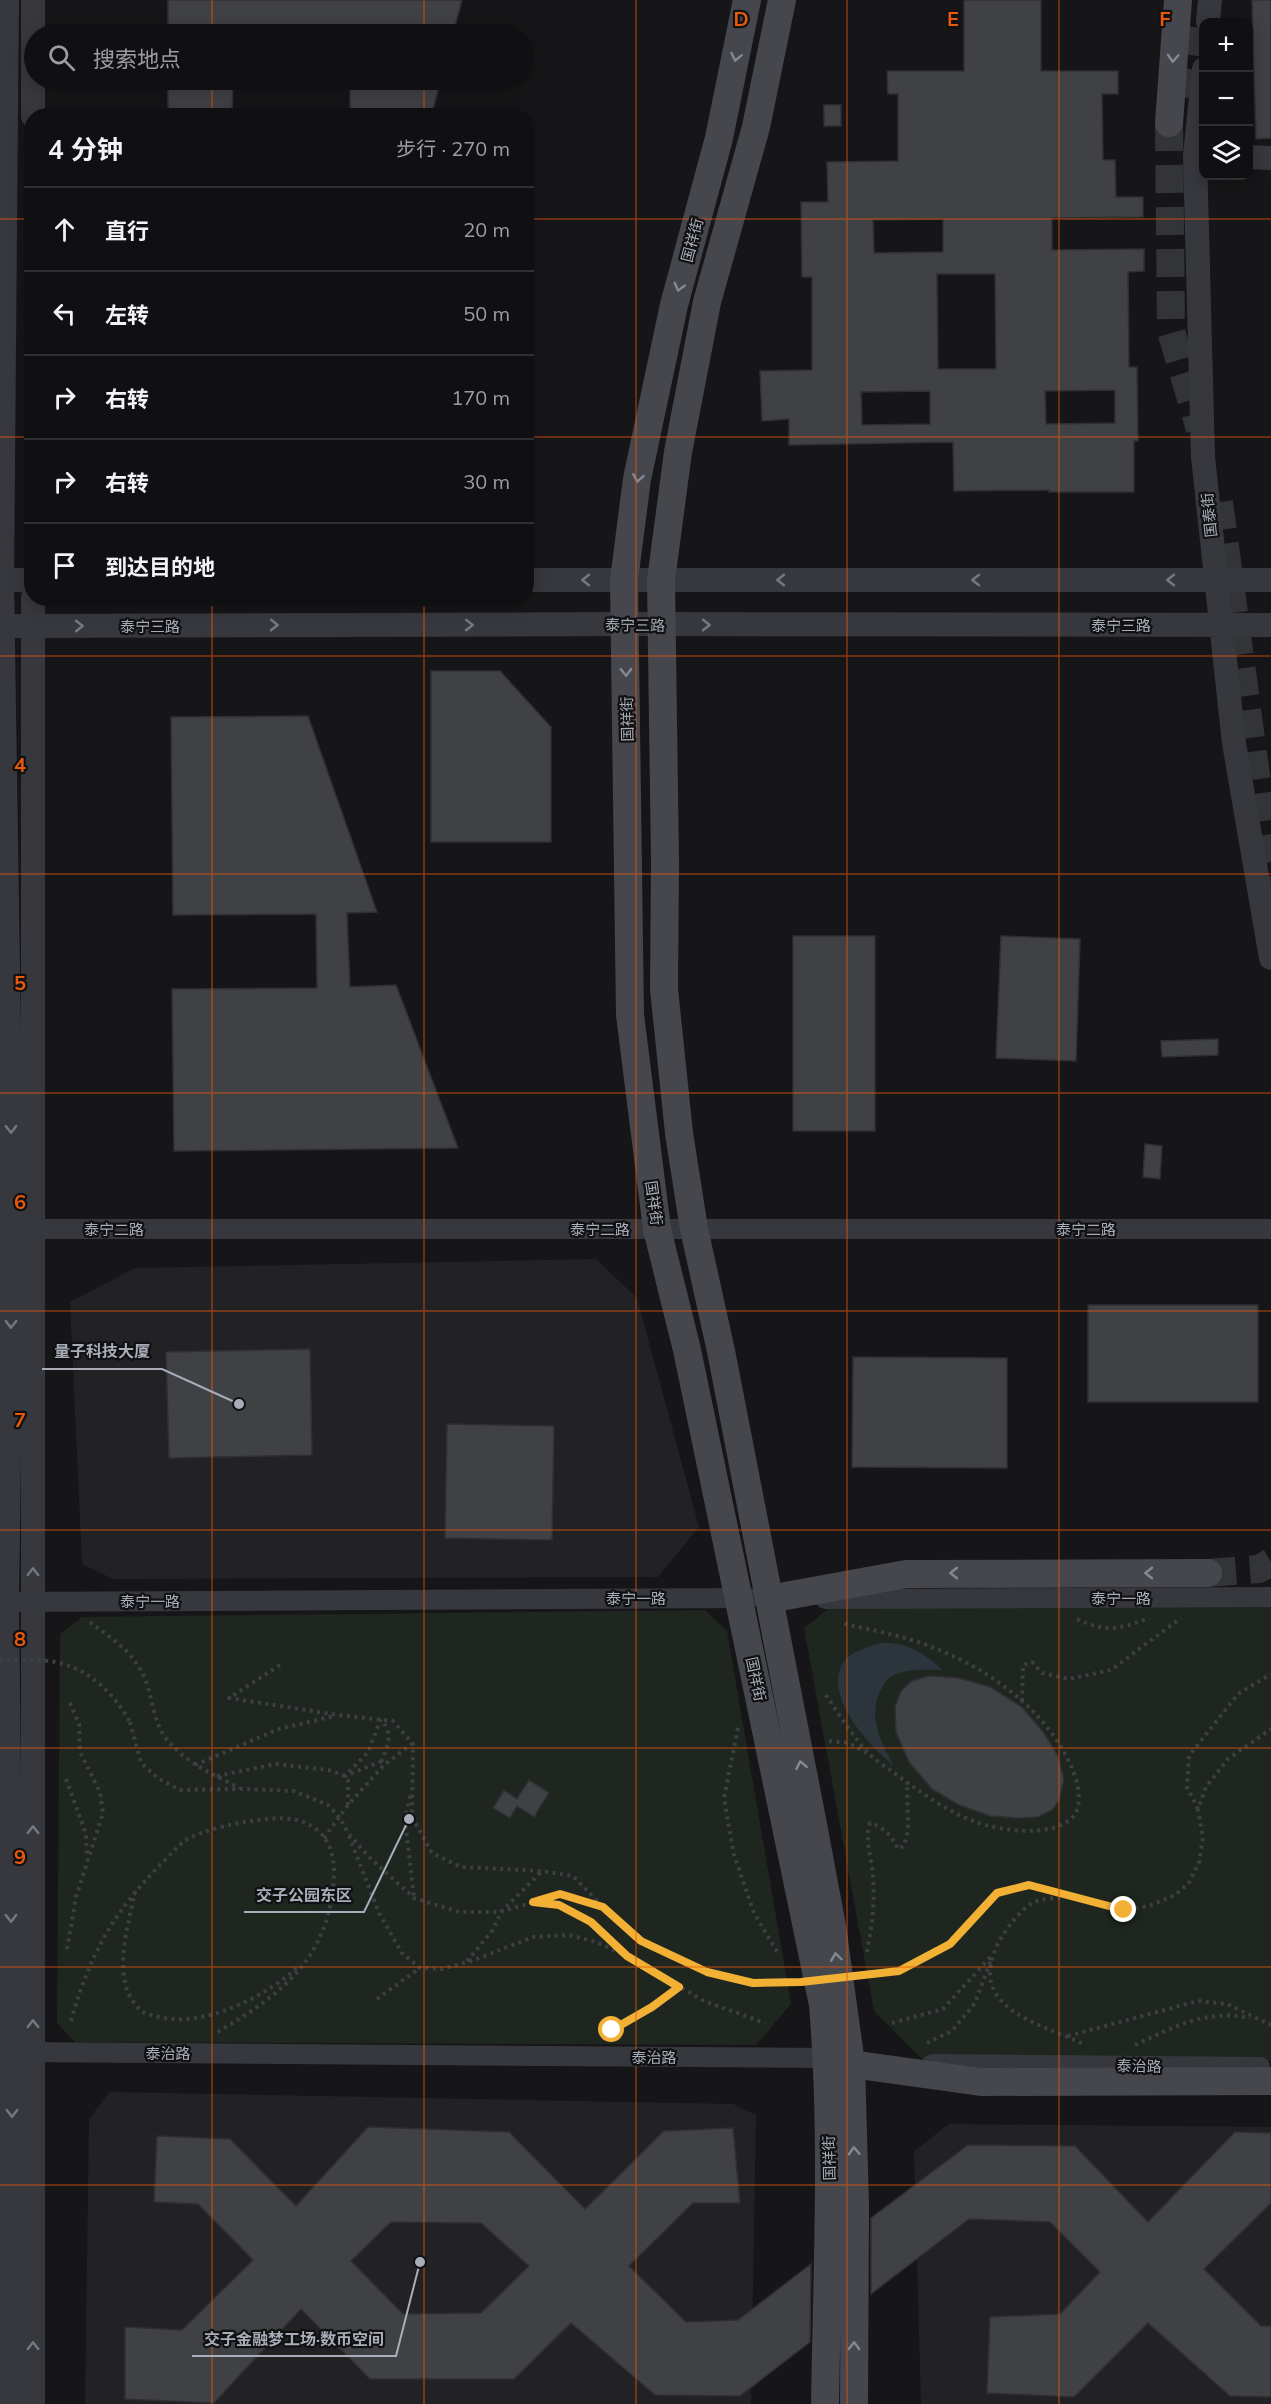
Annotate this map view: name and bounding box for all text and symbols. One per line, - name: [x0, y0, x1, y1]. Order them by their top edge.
- text: D: [733, 6, 749, 31]
- text: E: [947, 6, 959, 31]
- text: F: [1159, 6, 1171, 31]
- map controls: [1199, 18, 1253, 180]
- button: +: [1199, 18, 1253, 72]
- search box: [24, 24, 534, 90]
- icon: search: [45, 41, 78, 74]
- text: 搜索地点: [93, 45, 181, 73]
- one-way arrow: [730, 52, 743, 62]
- one-way arrow: [1166, 54, 1179, 63]
- button: −: [1199, 72, 1253, 126]
- button: layers: [1199, 126, 1253, 180]
- text: 4 分钟: [48, 133, 123, 166]
- text: 步行 · 270 m: [396, 136, 510, 161]
- icon: ahead: [48, 213, 81, 246]
- street label: 国祥街: [677, 216, 707, 264]
- text: 直行: [105, 217, 149, 245]
- text: 20 m: [463, 217, 510, 242]
- one-way arrow: [674, 281, 686, 292]
- icon: left: [48, 297, 81, 330]
- text: 左转: [105, 301, 149, 329]
- text: 50 m: [463, 301, 510, 326]
- icon: right: [48, 381, 81, 414]
- text: 右转: [105, 385, 149, 413]
- text: 170 m: [451, 385, 510, 410]
- icon: right: [48, 465, 81, 498]
- text: 右转: [105, 469, 149, 497]
- text: 30 m: [463, 469, 510, 494]
- one-way arrow: [632, 473, 645, 483]
- street label: 国泰街: [1197, 492, 1221, 538]
- icon: arrive: [48, 549, 81, 582]
- text: 到达目的地: [105, 553, 215, 581]
- one-way arrow: [581, 574, 590, 586]
- one-way arrow: [776, 574, 785, 586]
- one-way arrow: [971, 574, 980, 586]
- one-way arrow: [1166, 574, 1175, 586]
- street label: 泰宁三路: [605, 615, 665, 635]
- street label: 泰宁三路: [1091, 616, 1151, 635]
- street label: 泰宁三路: [120, 617, 180, 636]
- one-way arrow: [270, 619, 279, 631]
- one-way arrow: [465, 619, 474, 631]
- one-way arrow: [702, 619, 711, 631]
- one-way arrow: [75, 620, 84, 632]
- one-way arrow: [620, 667, 633, 676]
- street label: 国祥街: [617, 696, 637, 742]
- text: 4: [14, 752, 26, 777]
- text: 5: [14, 970, 26, 995]
- one-way arrow: [5, 1125, 17, 1134]
- street label: 国祥街: [641, 1179, 667, 1227]
- text: 6: [14, 1189, 26, 1214]
- street label: 泰宁二路: [84, 1220, 144, 1239]
- street label: 泰宁二路: [570, 1220, 630, 1239]
- street label: 泰宁二路: [1056, 1220, 1116, 1239]
- one-way arrow: [5, 1320, 17, 1329]
- callout: 量子科技大厦: [42, 1335, 162, 1369]
- text: 量子科技大厦: [54, 1341, 150, 1361]
- text: 7: [14, 1407, 26, 1432]
- one-way arrow: [27, 1567, 39, 1576]
- one-way arrow: [950, 1567, 959, 1579]
- one-way arrow: [1145, 1567, 1154, 1579]
- street label: 泰宁一路: [606, 1589, 666, 1608]
- street label: 泰宁一路: [1091, 1589, 1151, 1608]
- street label: 泰宁一路: [120, 1592, 180, 1611]
- text: 8: [14, 1626, 26, 1651]
- street label: 国祥街: [742, 1655, 770, 1703]
- one-way arrow: [796, 1760, 809, 1770]
- one-way arrow: [27, 1825, 39, 1834]
- text: 9: [14, 1844, 26, 1869]
- callout: 交子公园东区: [244, 1878, 364, 1912]
- text: 交子公园东区: [256, 1885, 352, 1905]
- route end: [1110, 1896, 1136, 1922]
- one-way arrow: [5, 1914, 17, 1923]
- one-way arrow: [831, 1952, 843, 1961]
- route start: [598, 2016, 624, 2042]
- one-way arrow: [27, 2020, 39, 2029]
- street label: 泰治路: [145, 2044, 191, 2063]
- street label: 泰治路: [631, 2048, 677, 2067]
- street label: 泰治路: [1116, 2056, 1162, 2076]
- one-way arrow: [6, 2109, 18, 2118]
- street label: 国祥街: [819, 2135, 839, 2181]
- one-way arrow: [847, 2146, 860, 2155]
- callout: 交子金融梦工场·数币空间: [192, 2322, 396, 2356]
- text: 交子金融梦工场·数币空间: [204, 2329, 384, 2349]
- one-way arrow: [27, 2341, 39, 2350]
- one-way arrow: [848, 2341, 860, 2350]

